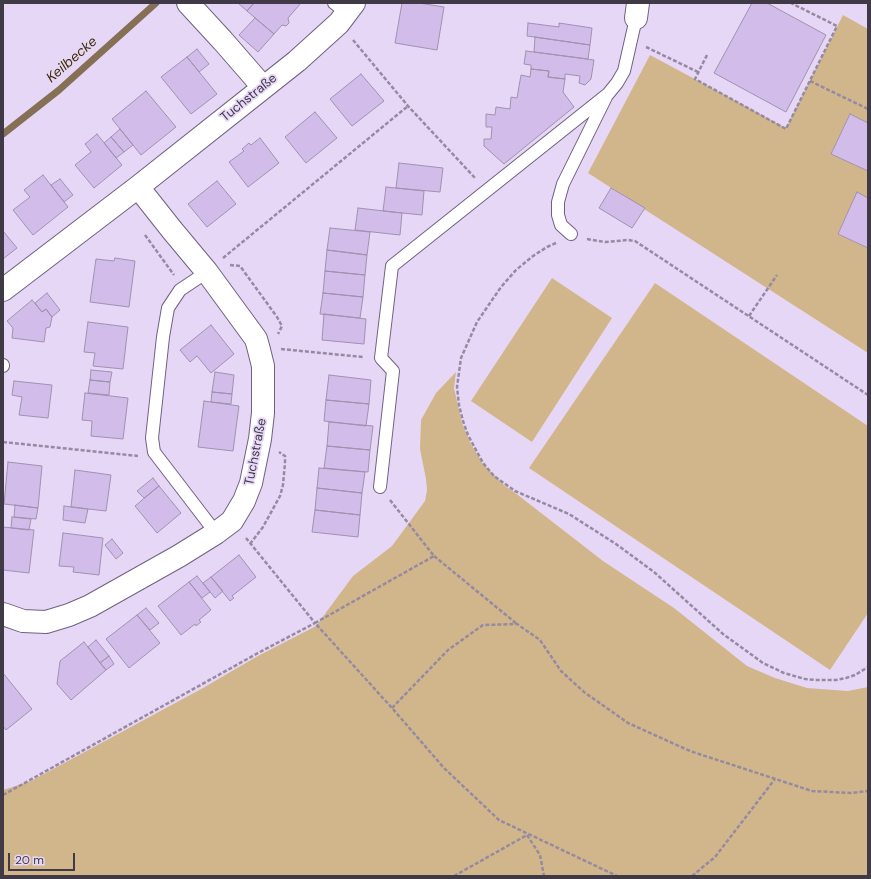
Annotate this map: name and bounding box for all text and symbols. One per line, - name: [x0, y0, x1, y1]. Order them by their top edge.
- water label: Keilbecke: [43, 33, 101, 87]
- street label: Tuchstraße: [218, 71, 280, 125]
- street label: Tuchstraße: [242, 417, 270, 487]
- scale bar: [10, 845, 77, 871]
- text: 20 m: [15, 852, 44, 868]

